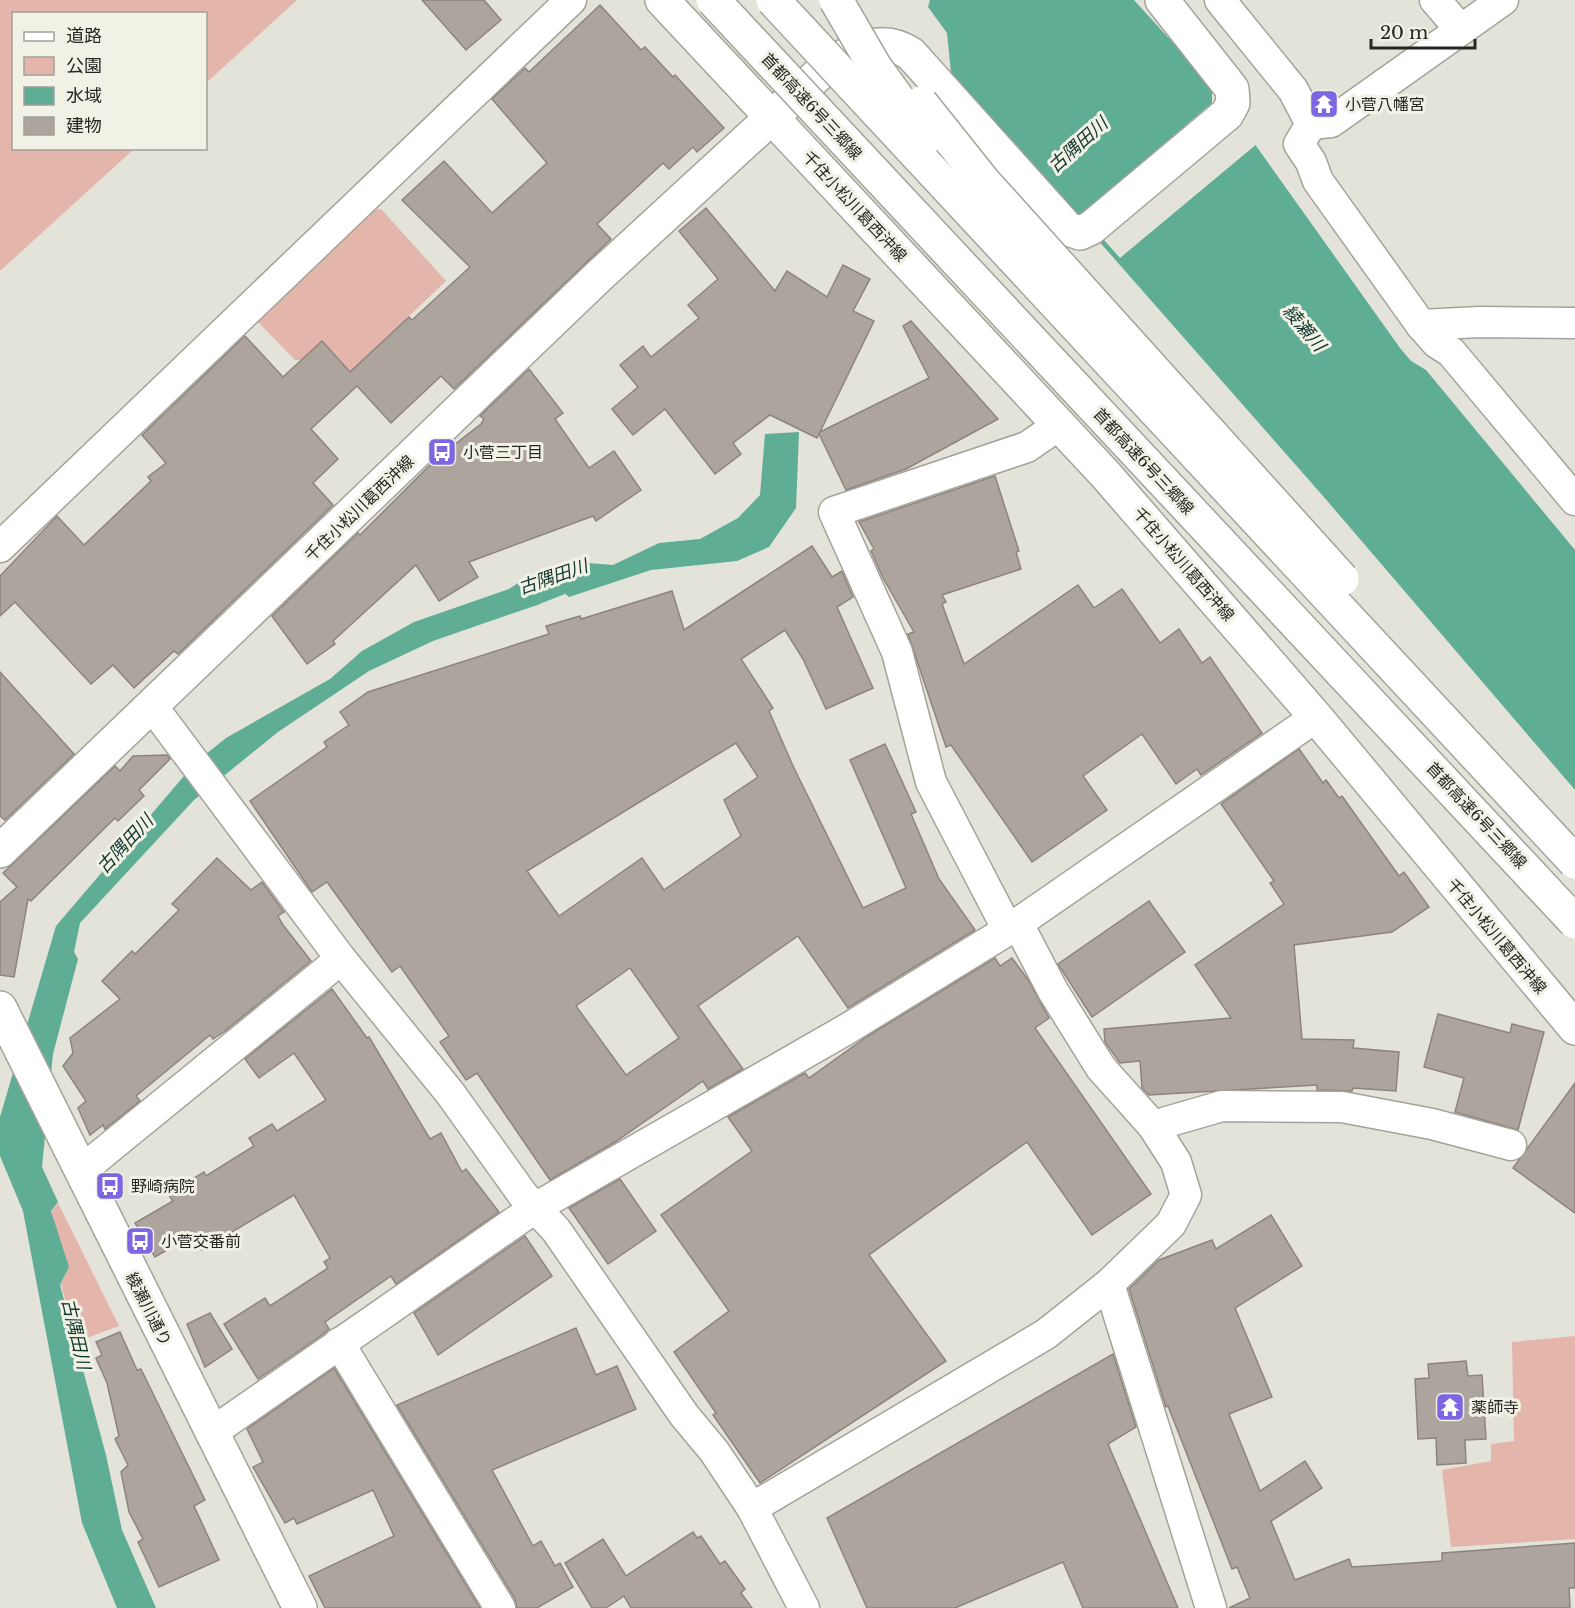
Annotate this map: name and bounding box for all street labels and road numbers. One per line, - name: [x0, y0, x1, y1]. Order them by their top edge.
- street label: 首都高速6号三郷線: [758, 49, 866, 163]
- street label: 千住小松川葛西沖線: [799, 147, 911, 265]
- street label: 首都高速6号三郷線: [1090, 404, 1198, 518]
- street label: 千住小松川葛西沖線: [300, 451, 418, 565]
- street label: 千住小松川葛西沖線: [1129, 503, 1239, 625]
- street label: 首都高速6号三郷線: [1423, 758, 1531, 872]
- street label: 千住小松川葛西沖線: [1443, 874, 1551, 998]
- street label: 綾瀬川通り: [122, 1269, 176, 1349]

